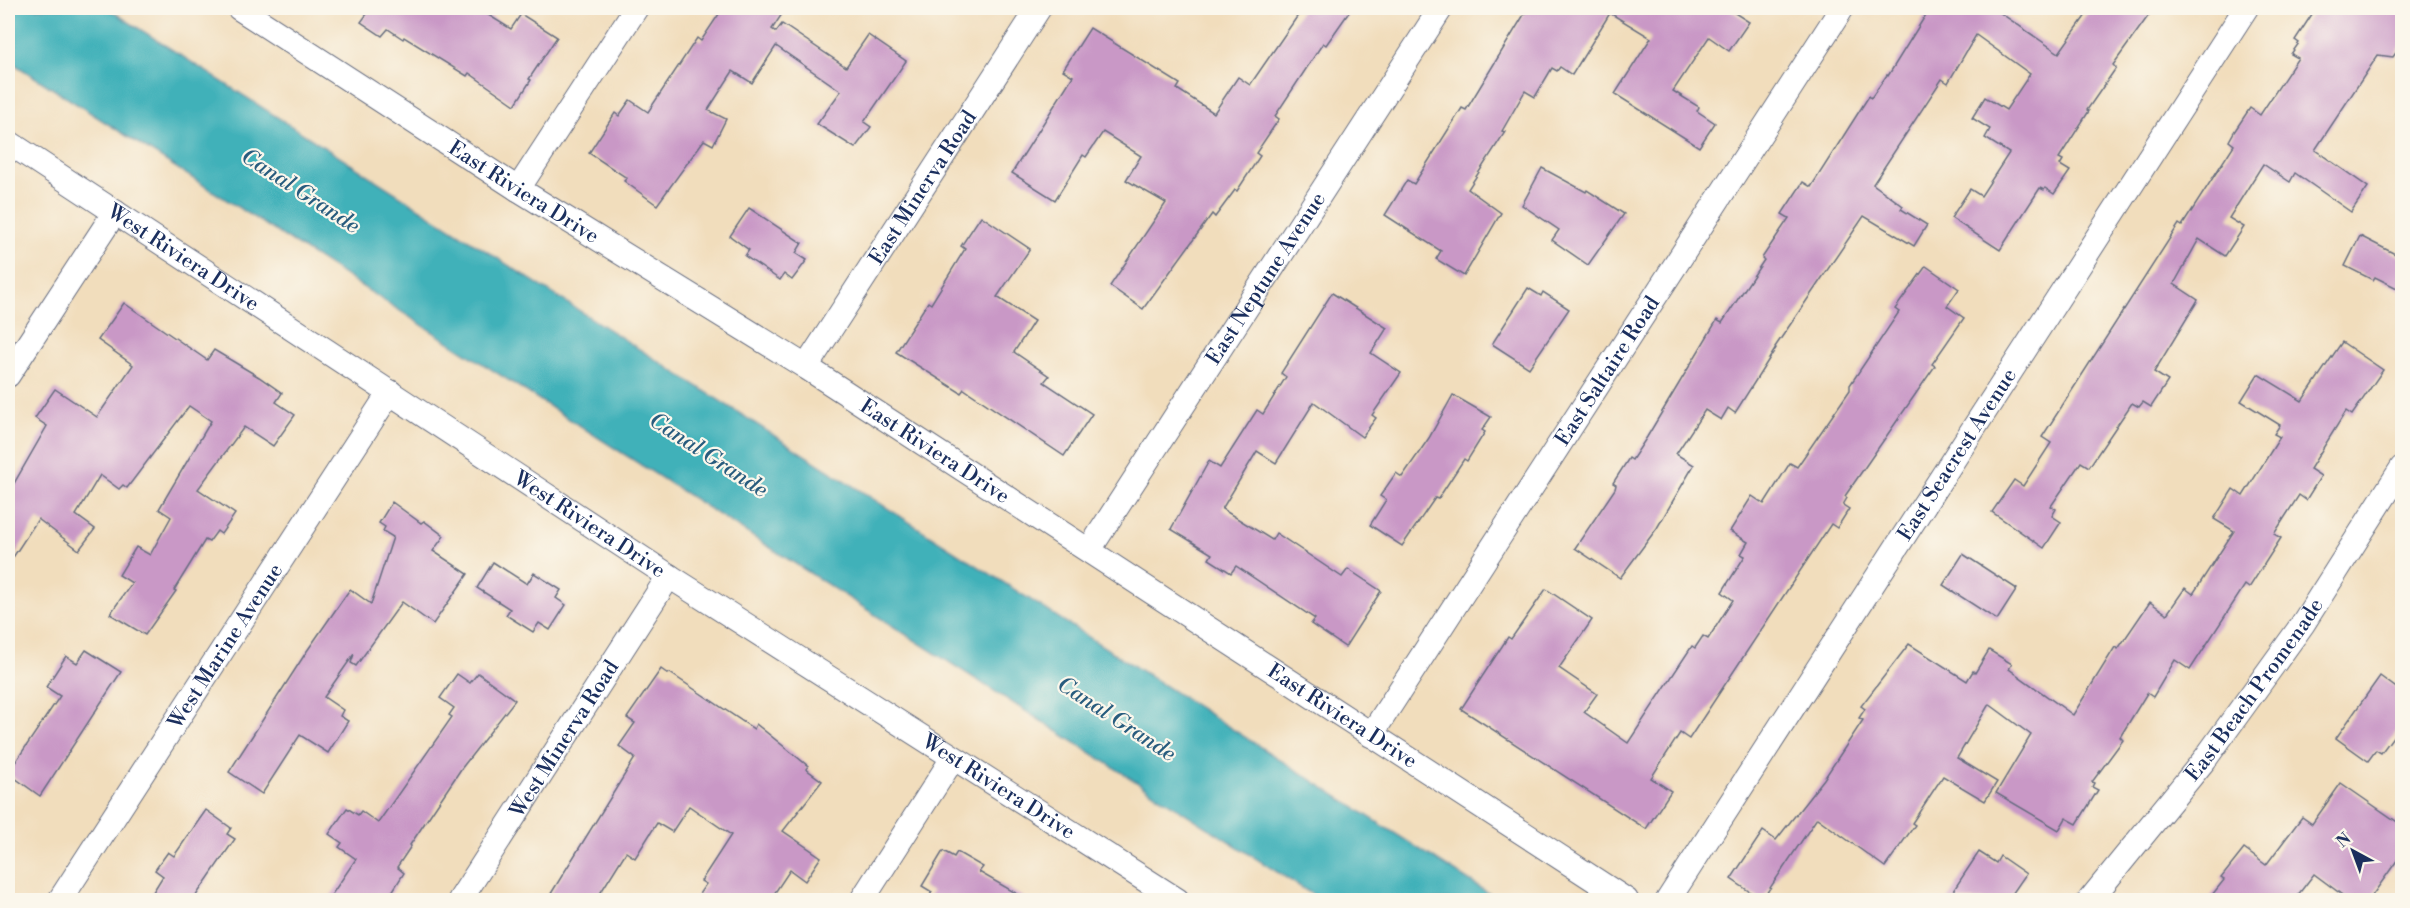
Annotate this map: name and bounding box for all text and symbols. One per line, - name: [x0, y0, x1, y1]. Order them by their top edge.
- street label: East Minerva Road: [864, 106, 983, 270]
- street label: East Riviera Drive: [443, 135, 603, 250]
- water label: Canal Grande: [236, 143, 365, 240]
- street label: East Neptune Avenue: [1201, 188, 1332, 370]
- street label: West Riviera Drive: [101, 198, 264, 317]
- street label: East Saltaire Road: [1550, 292, 1666, 451]
- street label: East Seacrest Avenue: [1892, 364, 2023, 546]
- street label: East Riviera Drive: [855, 394, 1014, 510]
- water label: Canal Grande: [644, 407, 773, 504]
- street label: West Riviera Drive: [508, 465, 670, 584]
- street label: West Marine Avenue: [162, 559, 289, 735]
- street label: East Beach Promenade: [2180, 594, 2330, 787]
- street label: West Minerva Road: [504, 656, 625, 824]
- street label: East Riviera Drive: [1262, 658, 1422, 775]
- water label: Canal Grande: [1052, 671, 1181, 768]
- street label: West Riviera Drive: [916, 728, 1080, 846]
- north arrow: [2323, 821, 2383, 881]
- text: N: [2332, 829, 2355, 852]

